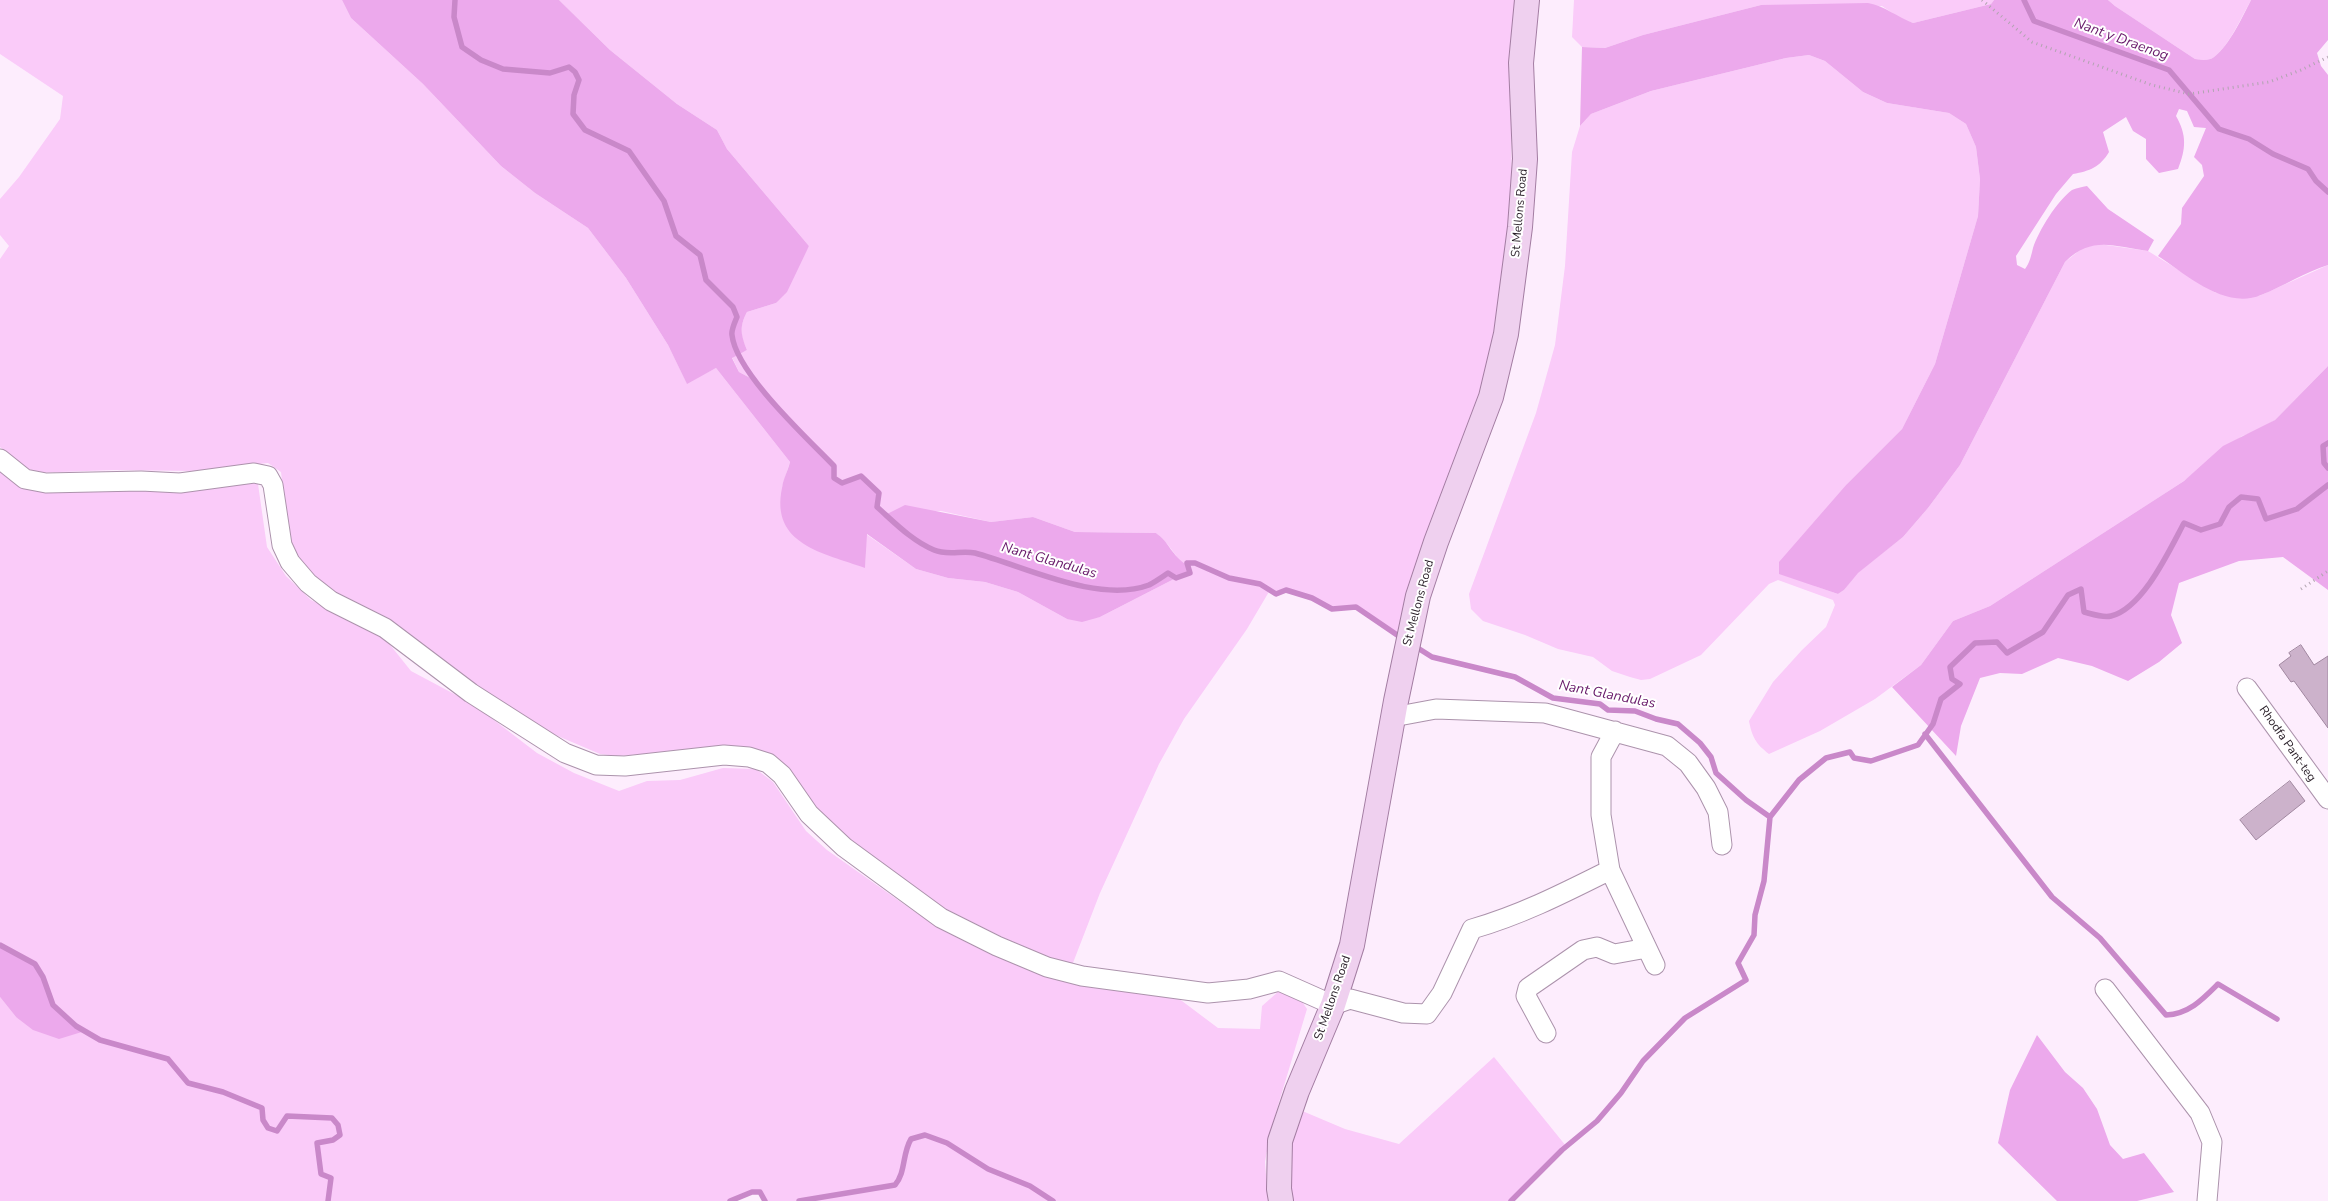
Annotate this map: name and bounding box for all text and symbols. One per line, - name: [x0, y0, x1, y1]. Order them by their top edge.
- water label: Nant y Draenog: [2072, 15, 2170, 65]
- street label: St Mellons Road: [1509, 168, 1531, 258]
- water label: Nant Glandulas: [999, 539, 1099, 583]
- street label: St Mellons Road: [1401, 558, 1437, 648]
- water label: Nant Glandulas: [1557, 677, 1657, 713]
- street label: Rhodfa Pant-teg: [2256, 703, 2318, 785]
- street label: St Mellons Road: [1312, 954, 1354, 1042]

